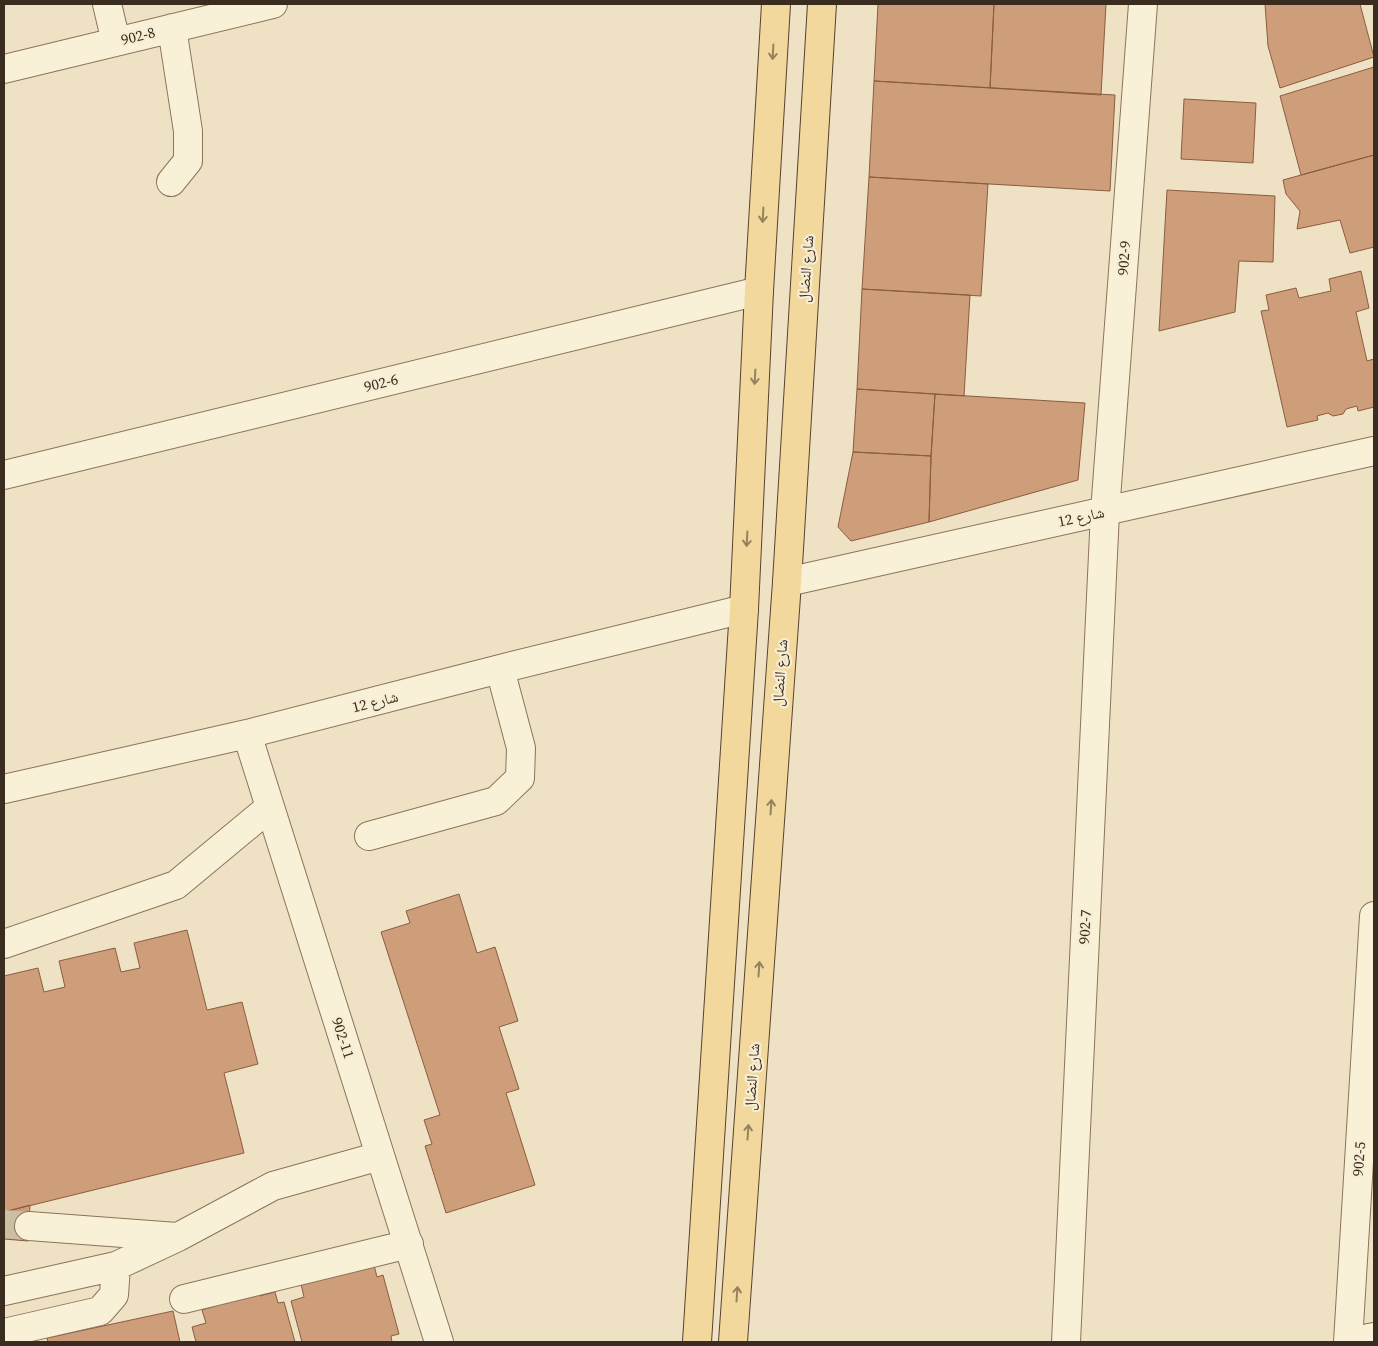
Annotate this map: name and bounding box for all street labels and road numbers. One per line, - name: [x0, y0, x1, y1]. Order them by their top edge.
- street label: 902-8: [119, 21, 157, 50]
- street label: شارع النضال: [793, 234, 818, 303]
- street label: 902-9: [1112, 240, 1135, 276]
- street label: 902-6: [362, 368, 400, 397]
- street label: شارع 12: [1056, 501, 1106, 532]
- street label: شارع النضال: [767, 638, 792, 707]
- street label: شارع 12: [350, 686, 400, 717]
- street label: 902-7: [1073, 909, 1096, 945]
- street label: 902-11: [327, 1015, 360, 1061]
- street label: شارع النضال: [739, 1042, 764, 1111]
- street label: 902-5: [1347, 1141, 1370, 1177]

